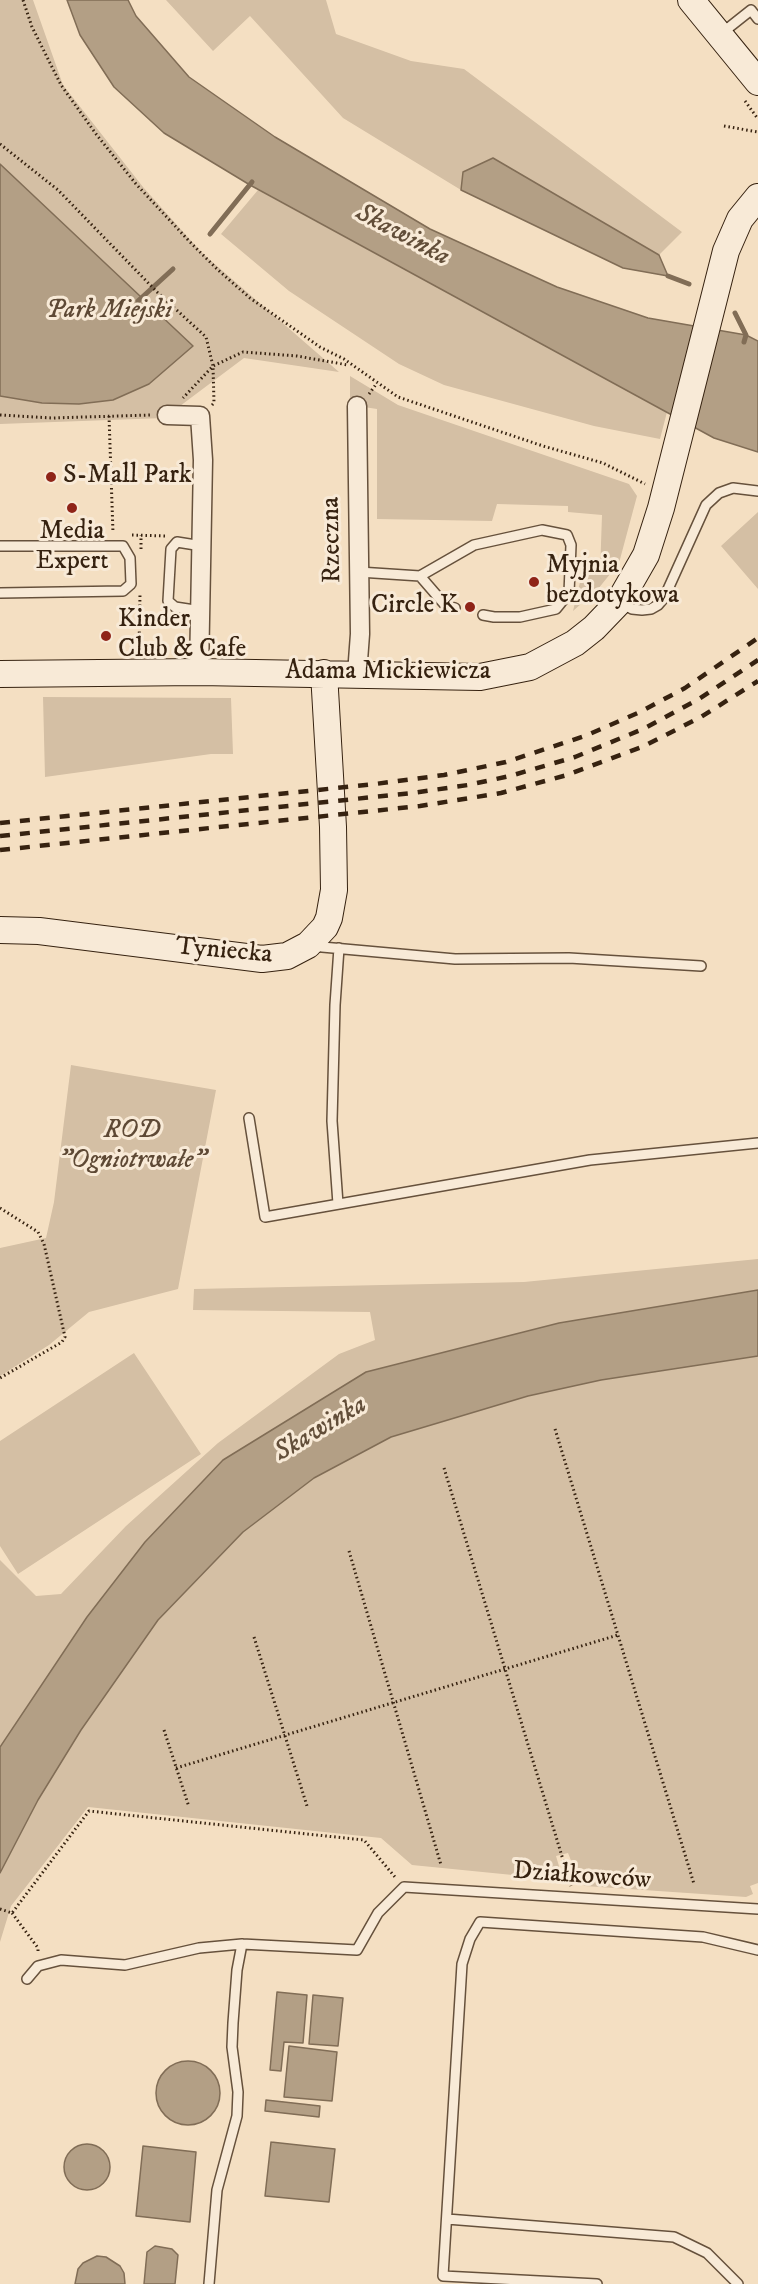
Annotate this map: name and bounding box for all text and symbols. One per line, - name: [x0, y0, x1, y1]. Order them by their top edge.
- water label: Skawinka: [349, 198, 455, 274]
- park label: Park Miejski: [46, 296, 172, 328]
- place label: S-Mall Park: [63, 461, 192, 493]
- marker: S-Mall Park: [44, 470, 58, 484]
- street label: Rzeczna: [317, 497, 349, 583]
- marker: Media Expert: [65, 501, 79, 515]
- place label: Media Expert: [36, 517, 108, 578]
- place label: Myjnia bezdotykowa: [546, 551, 679, 612]
- marker: Myjnia bezdotykowa: [527, 575, 541, 589]
- place label: Circle K: [371, 591, 458, 623]
- marker: Circle K: [463, 600, 477, 614]
- place label: Kinder Club & Cafe: [118, 605, 246, 666]
- marker: Kinder Club & Cafe: [99, 629, 113, 643]
- street label: Adama Mickiewicza: [285, 657, 491, 689]
- street label: Tyniecka: [174, 932, 274, 972]
- park label: ROD "Ogniotrwałe": [58, 1116, 206, 1178]
- water label: Skawinka: [269, 1390, 373, 1470]
- street label: Działkowców: [512, 1857, 652, 1897]

